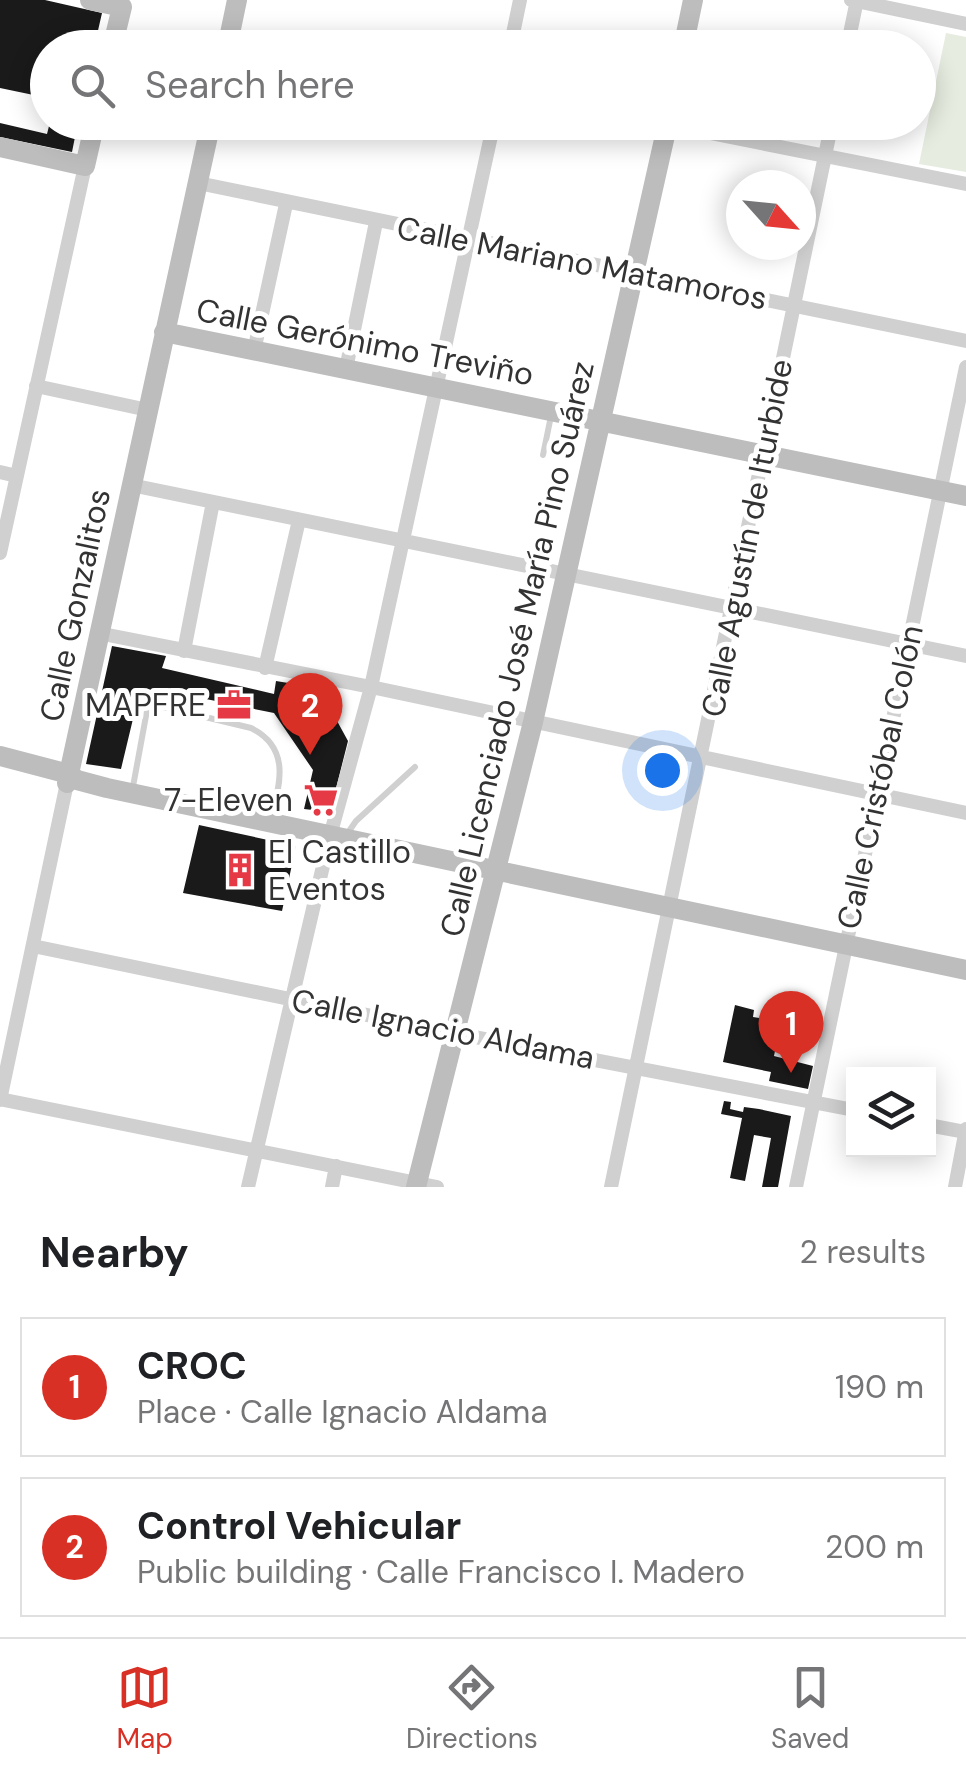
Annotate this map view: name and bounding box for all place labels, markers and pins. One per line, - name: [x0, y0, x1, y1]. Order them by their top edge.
- pin: 2: [278, 672, 342, 755]
- place label: MAPFRE: [85, 684, 206, 726]
- office icon: MAPFRE: [215, 686, 253, 724]
- place label: 7-Eleven: [164, 779, 293, 821]
- supermarket icon: 7-Eleven: [302, 781, 340, 819]
- place label: El Castillo Eventos: [268, 831, 411, 910]
- building icon: El Castillo Eventos: [221, 851, 259, 889]
- pin: 1: [758, 990, 824, 1073]

